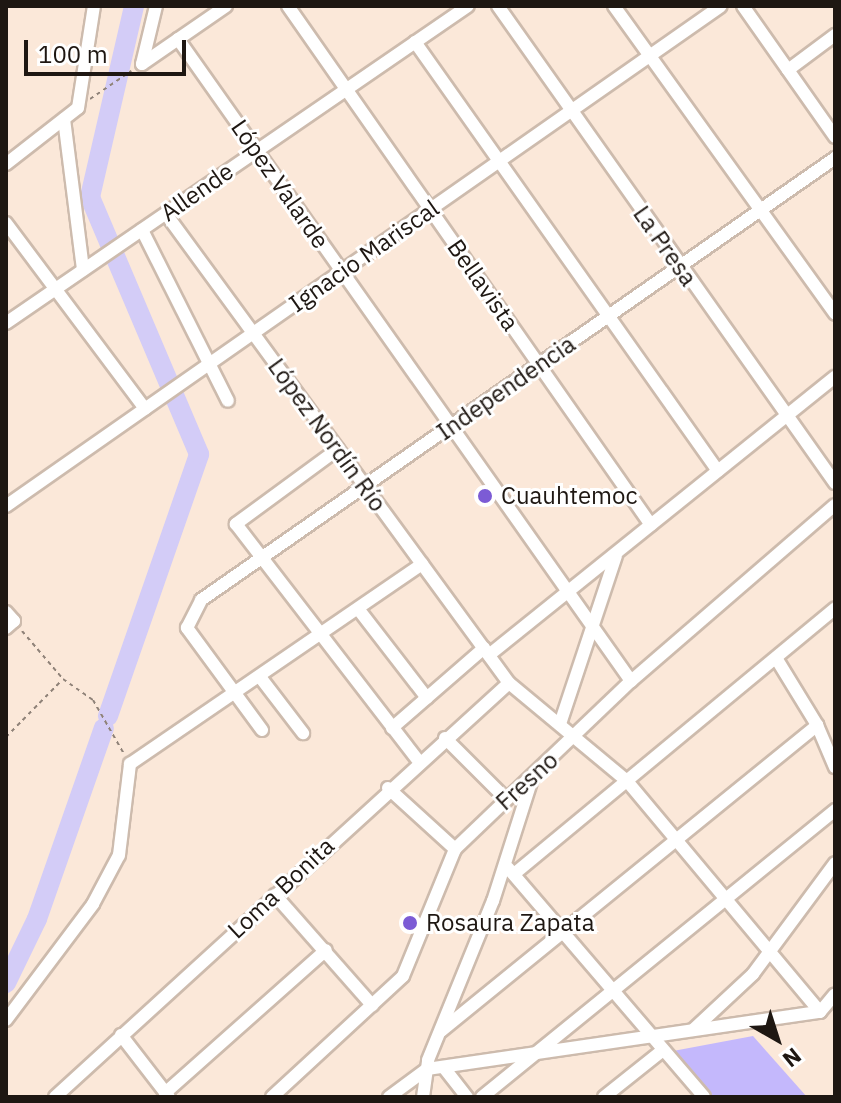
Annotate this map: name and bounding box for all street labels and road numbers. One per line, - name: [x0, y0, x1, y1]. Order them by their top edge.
- street label: López Valarde: [225, 114, 335, 254]
- street label: Allende: [155, 157, 239, 227]
- street label: Ignacio Mariscal: [284, 194, 444, 318]
- street label: La Presa: [627, 200, 703, 292]
- street label: Bellavista: [441, 234, 525, 336]
- street label: Independencia: [431, 330, 581, 446]
- street label: López Nordín Río: [262, 353, 392, 517]
- street label: Fresno: [490, 746, 564, 816]
- street label: Loma Bonita: [222, 832, 340, 944]

